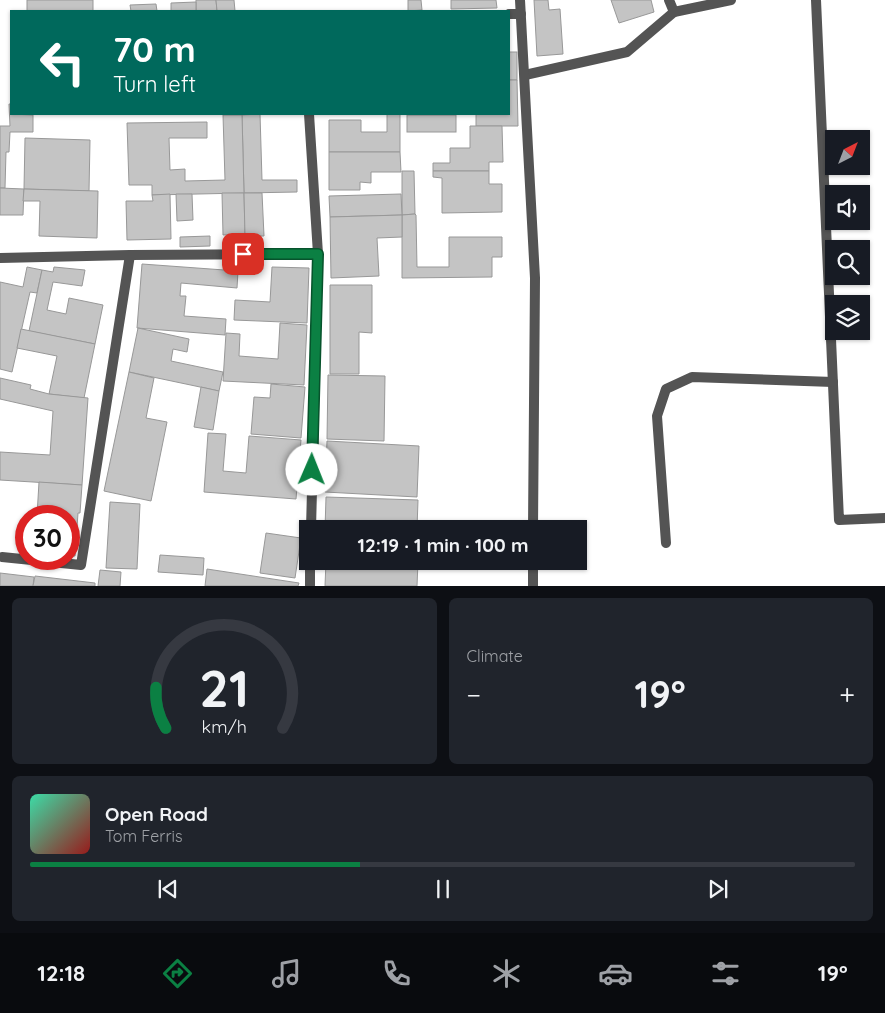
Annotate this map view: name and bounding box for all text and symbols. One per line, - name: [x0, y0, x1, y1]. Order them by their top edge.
- text: 70 m: [113, 27, 196, 71]
- icon: left: [30, 30, 95, 95]
- text: Turn left: [113, 70, 196, 98]
- north arrow: [825, 130, 870, 175]
- map controls: [825, 130, 870, 340]
- button: sound: [825, 185, 870, 230]
- pin: [222, 233, 264, 275]
- icon: arrive: [229, 240, 257, 268]
- button: search: [825, 240, 870, 285]
- button: layers: [825, 295, 870, 340]
- position arrow: [285, 443, 337, 495]
- speed limit sign: 30: [15, 505, 80, 570]
- text: 12:19 · 1 min · 100 m: [358, 533, 528, 557]
- text: Climate: [467, 646, 523, 666]
- text: 21: [199, 655, 249, 720]
- text: 19°: [634, 670, 686, 718]
- text: −: [467, 677, 481, 712]
- text: +: [839, 677, 855, 712]
- text: km/h: [202, 715, 247, 737]
- text: Open Road: [105, 802, 208, 826]
- text: Tom Ferris: [105, 826, 182, 846]
- icon: previous: [154, 875, 182, 903]
- icon: pause: [429, 875, 457, 903]
- icon: next: [704, 875, 732, 903]
- icon: directions: [160, 956, 195, 991]
- icon: music: [269, 956, 304, 991]
- icon: phone: [379, 956, 414, 991]
- icon: climate: [489, 956, 524, 991]
- icon: car: [598, 956, 633, 991]
- icon: filters: [708, 956, 743, 991]
- text: 12:18: [37, 959, 85, 987]
- text: 19°: [818, 959, 848, 987]

